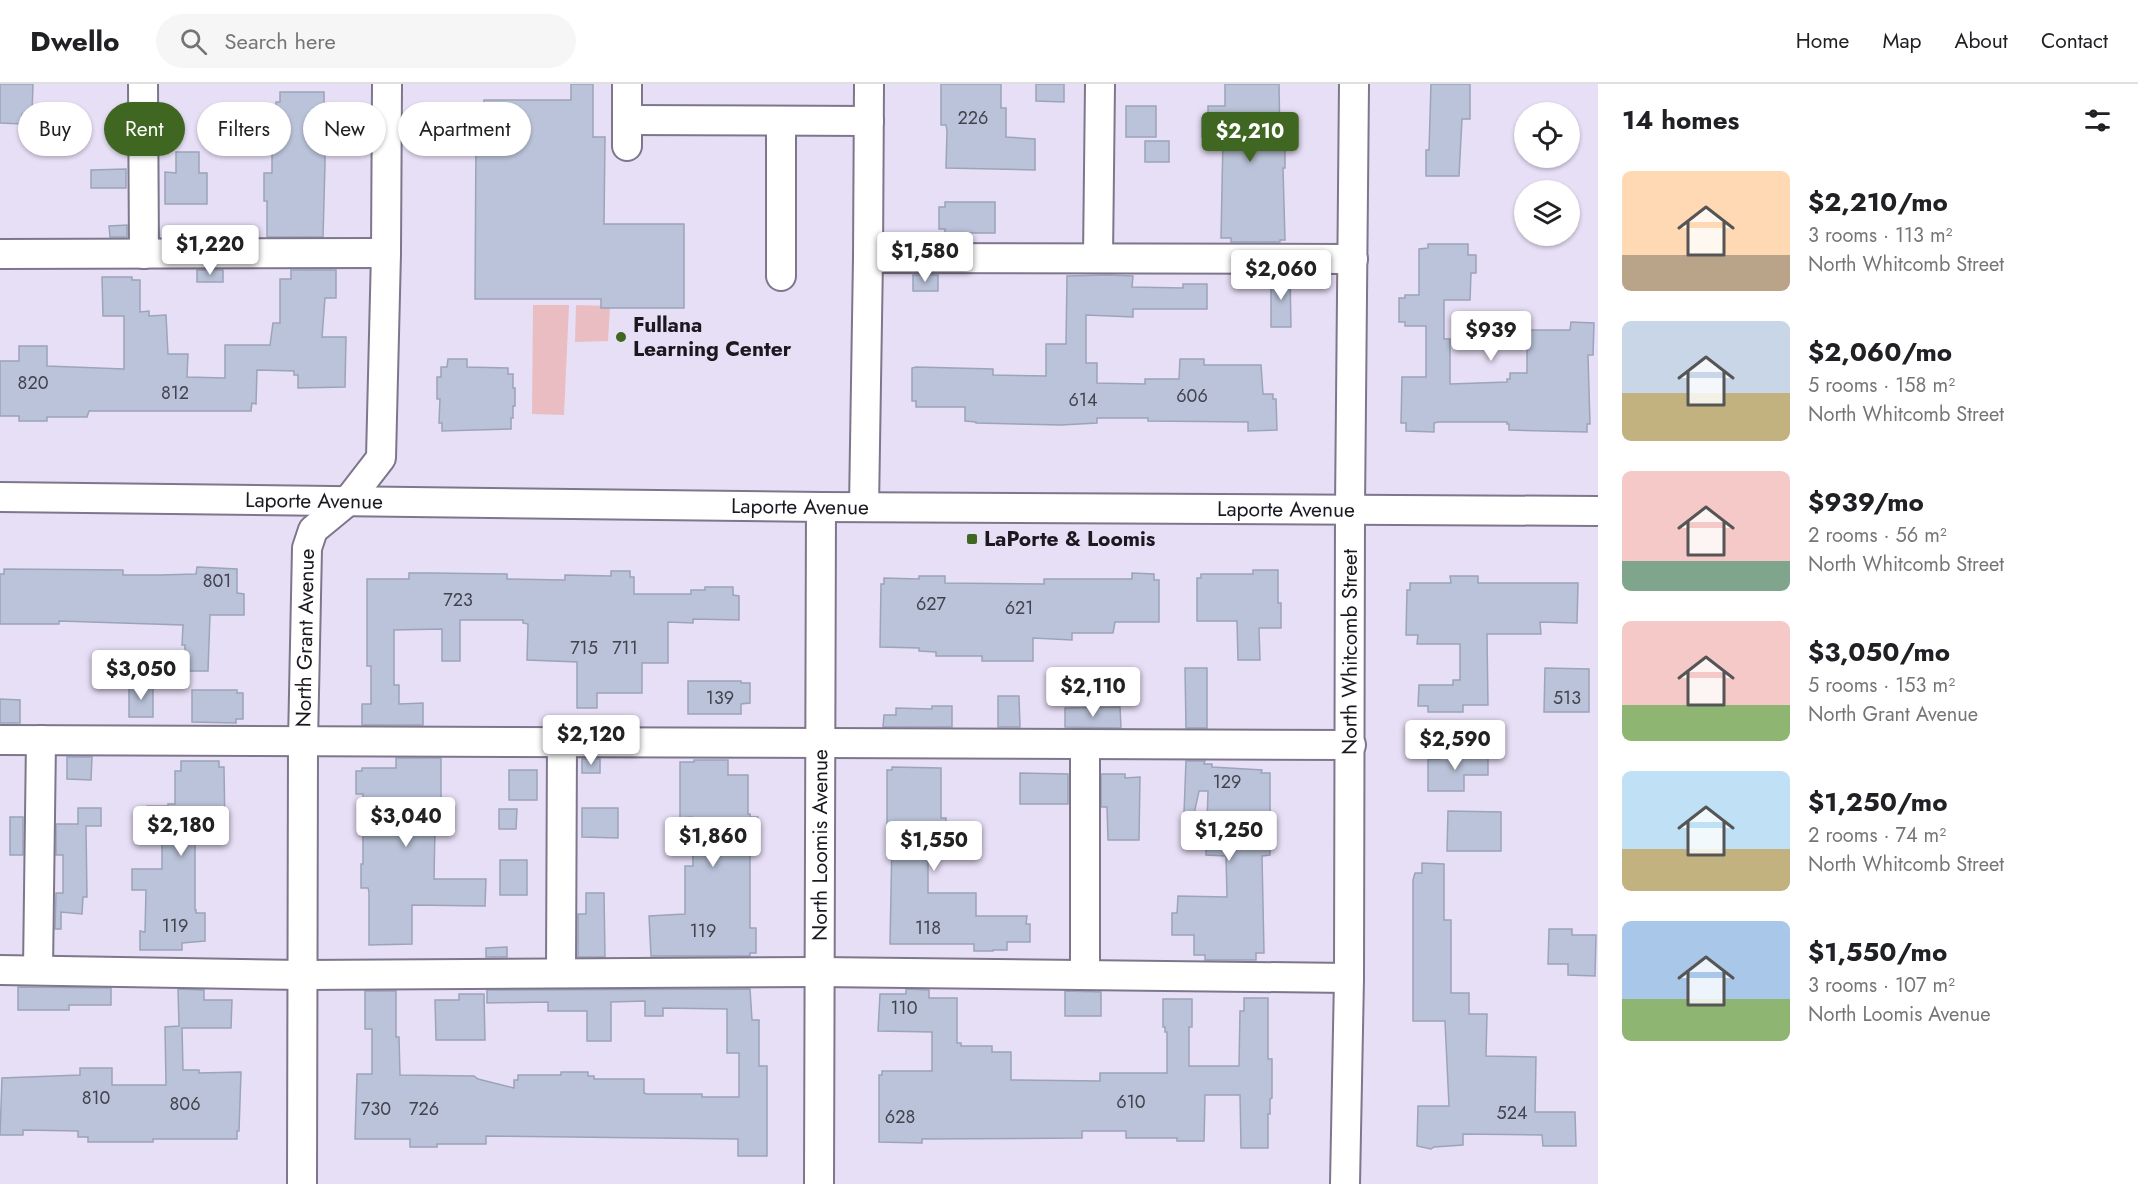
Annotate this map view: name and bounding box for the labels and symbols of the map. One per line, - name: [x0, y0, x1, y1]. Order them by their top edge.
- house number: 226: [958, 105, 988, 131]
- pin: $2,210: [1201, 112, 1299, 163]
- pin: $1,220: [161, 225, 259, 276]
- pin: $1,580: [876, 232, 974, 283]
- pin: $2,060: [1232, 250, 1330, 301]
- place label: Fullana Learning Center: [633, 310, 792, 364]
- pin: $939: [1455, 311, 1527, 362]
- marker: Fullana Learning Center: [614, 330, 628, 344]
- house number: 820: [18, 370, 49, 396]
- house number: 812: [161, 380, 189, 406]
- house number: 606: [1176, 383, 1208, 409]
- house number: 614: [1069, 387, 1097, 413]
- street label: Laporte Avenue: [245, 485, 383, 517]
- street label: Laporte Avenue: [731, 491, 869, 522]
- street label: Laporte Avenue: [1217, 494, 1355, 525]
- place label: LaPorte & Loomis: [984, 524, 1156, 554]
- marker: LaPorte & Loomis: [965, 532, 979, 546]
- street label: North Grant Avenue: [288, 548, 322, 728]
- street label: North Whitcomb Street: [1334, 549, 1365, 755]
- house number: 801: [203, 568, 231, 594]
- house number: 723: [443, 587, 473, 613]
- house number: 627: [916, 591, 947, 617]
- house number: 621: [1005, 595, 1033, 621]
- house number: 715: [570, 635, 598, 661]
- house number: 711: [612, 635, 638, 661]
- pin: $3,050: [92, 650, 190, 701]
- pin: $2,110: [1044, 667, 1142, 718]
- house number: 139: [706, 685, 734, 711]
- house number: 513: [1553, 685, 1581, 711]
- pin: $2,120: [542, 715, 640, 766]
- pin: $2,590: [1406, 720, 1504, 771]
- street label: North Loomis Avenue: [805, 749, 835, 941]
- house number: 129: [1213, 769, 1241, 795]
- pin: $3,040: [357, 797, 455, 848]
- pin: $2,180: [132, 806, 230, 857]
- pin: $1,250: [1180, 811, 1278, 862]
- pin: $1,860: [664, 817, 762, 868]
- pin: $1,550: [885, 821, 983, 872]
- house number: 119: [162, 913, 188, 939]
- house number: 118: [915, 915, 941, 941]
- house number: 119: [690, 918, 716, 944]
- house number: 110: [891, 995, 918, 1021]
- house number: 810: [82, 1085, 111, 1111]
- house number: 610: [1116, 1089, 1146, 1115]
- house number: 806: [170, 1091, 201, 1117]
- house number: 730: [361, 1096, 391, 1122]
- house number: 726: [409, 1096, 439, 1122]
- house number: 524: [1497, 1100, 1527, 1126]
- house number: 628: [885, 1104, 915, 1130]

